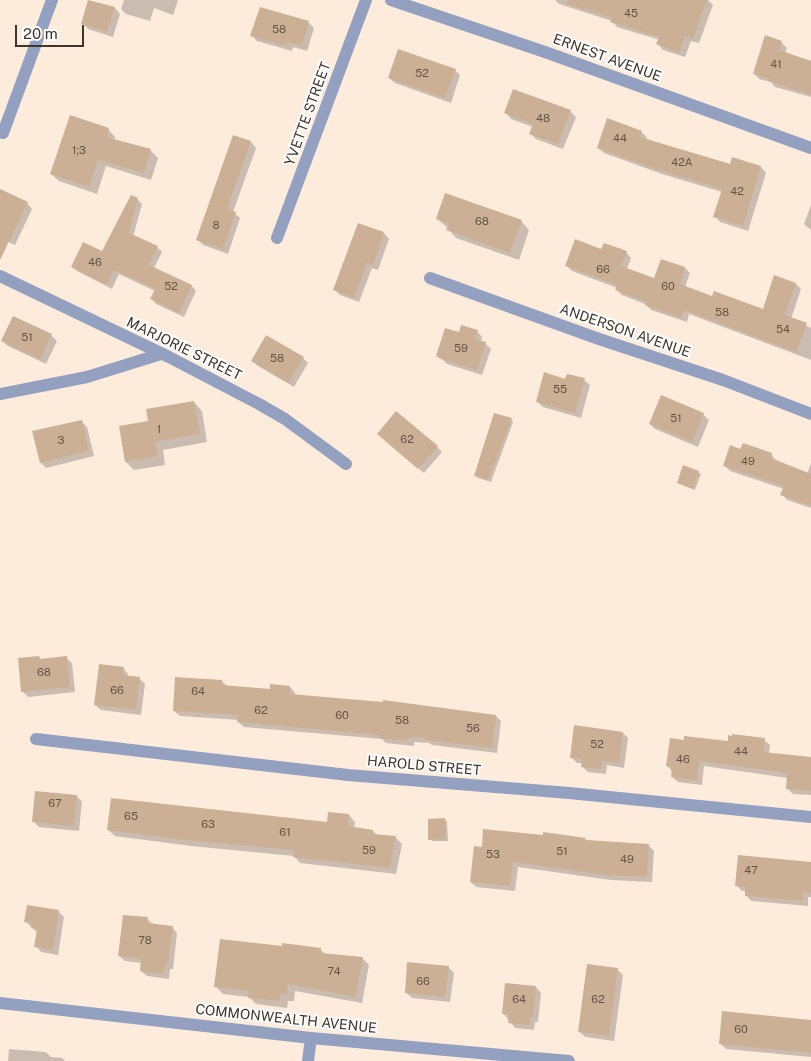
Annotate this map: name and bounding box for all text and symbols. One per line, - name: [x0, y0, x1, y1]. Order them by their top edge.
- house number: 45: [624, 7, 638, 21]
- scale bar: [18, 15, 86, 47]
- house number: 58: [272, 23, 286, 37]
- text: 20 m: [23, 25, 58, 42]
- street label: ERNEST AVENUE: [551, 31, 663, 85]
- house number: 41: [770, 58, 782, 72]
- street label: YVETTE STREET: [281, 60, 335, 168]
- house number: 52: [415, 67, 429, 81]
- house number: 48: [536, 112, 550, 126]
- house number: 44: [613, 132, 627, 146]
- house number: 1;3: [72, 144, 86, 158]
- house number: 42A: [671, 156, 693, 170]
- house number: 42: [730, 185, 744, 199]
- house number: 68: [475, 215, 489, 229]
- house number: 8: [212, 219, 220, 233]
- house number: 46: [88, 256, 102, 270]
- house number: 66: [596, 263, 610, 277]
- house number: 52: [164, 280, 178, 294]
- house number: 60: [661, 280, 675, 294]
- street label: ANDERSON AVENUE: [557, 301, 693, 361]
- house number: 58: [715, 306, 729, 320]
- street label: MARJORIE STREET: [124, 314, 244, 384]
- house number: 54: [776, 323, 790, 337]
- house number: 51: [21, 331, 33, 345]
- house number: 59: [454, 342, 468, 356]
- house number: 58: [270, 352, 284, 366]
- house number: 55: [553, 383, 567, 397]
- house number: 51: [670, 412, 682, 426]
- house number: 1: [157, 423, 161, 437]
- house number: 62: [400, 433, 414, 447]
- house number: 3: [58, 434, 64, 448]
- house number: 49: [741, 455, 755, 469]
- house number: 68: [37, 666, 51, 680]
- house number: 66: [110, 684, 124, 698]
- house number: 64: [191, 685, 205, 699]
- house number: 62: [254, 704, 268, 718]
- house number: 60: [335, 709, 349, 723]
- house number: 58: [395, 714, 409, 728]
- house number: 56: [466, 722, 480, 736]
- house number: 52: [590, 738, 604, 752]
- house number: 44: [734, 745, 748, 759]
- street label: HAROLD STREET: [366, 753, 482, 779]
- house number: 46: [676, 753, 690, 767]
- house number: 67: [48, 797, 62, 811]
- house number: 65: [124, 810, 138, 824]
- house number: 63: [201, 818, 215, 832]
- house number: 61: [279, 826, 291, 840]
- house number: 59: [362, 844, 376, 858]
- house number: 51: [556, 845, 568, 859]
- house number: 53: [486, 848, 500, 862]
- house number: 49: [620, 853, 634, 867]
- house number: 47: [744, 864, 758, 878]
- house number: 78: [138, 934, 152, 948]
- house number: 74: [327, 965, 341, 979]
- house number: 66: [416, 975, 430, 989]
- house number: 64: [512, 993, 526, 1007]
- house number: 62: [591, 993, 605, 1007]
- street label: COMMONWEALTH AVENUE: [195, 1001, 377, 1037]
- house number: 60: [734, 1023, 748, 1037]

